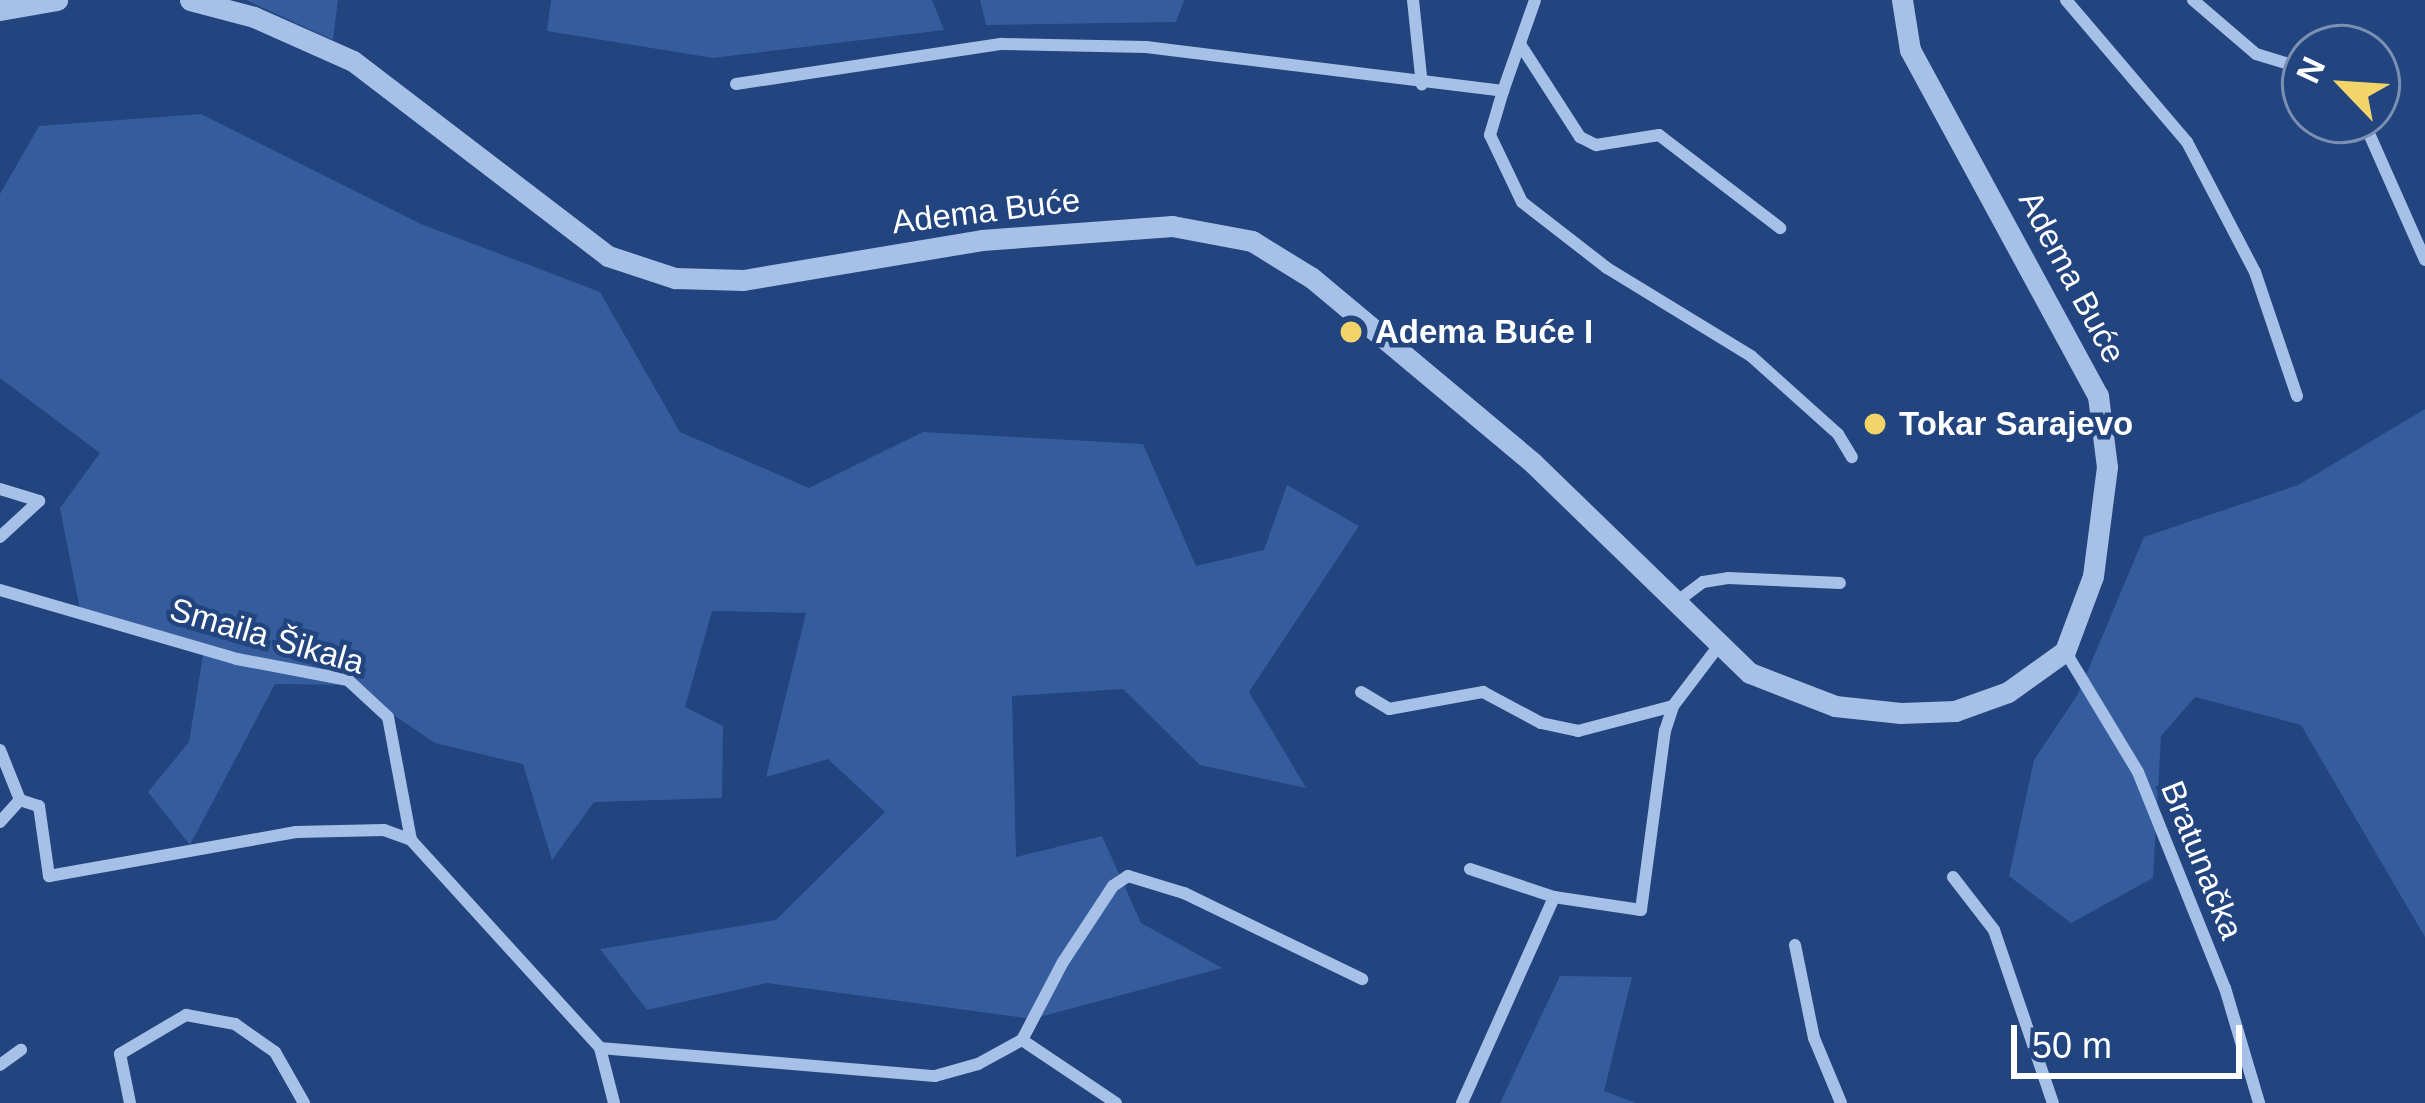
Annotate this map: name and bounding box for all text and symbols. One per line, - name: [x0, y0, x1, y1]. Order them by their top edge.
- north arrow: [2281, 24, 2401, 144]
- text: N: [2289, 51, 2332, 88]
- street label: Adema Buće: [890, 180, 1082, 242]
- street label: Adema Buće: [2010, 184, 2134, 370]
- place label: Adema Buće I: [1375, 312, 1593, 352]
- marker: Adema Buće I: [1338, 319, 1364, 345]
- place label: Tokar Sarajevo: [1899, 404, 2133, 444]
- marker: Tokar Sarajevo: [1862, 411, 1888, 437]
- street label: Smaila Šikala: [165, 589, 369, 683]
- street label: Bratunačka: [2152, 775, 2252, 945]
- scale bar: [2017, 1001, 2248, 1075]
- text: 50 m: [2032, 1025, 2112, 1066]

